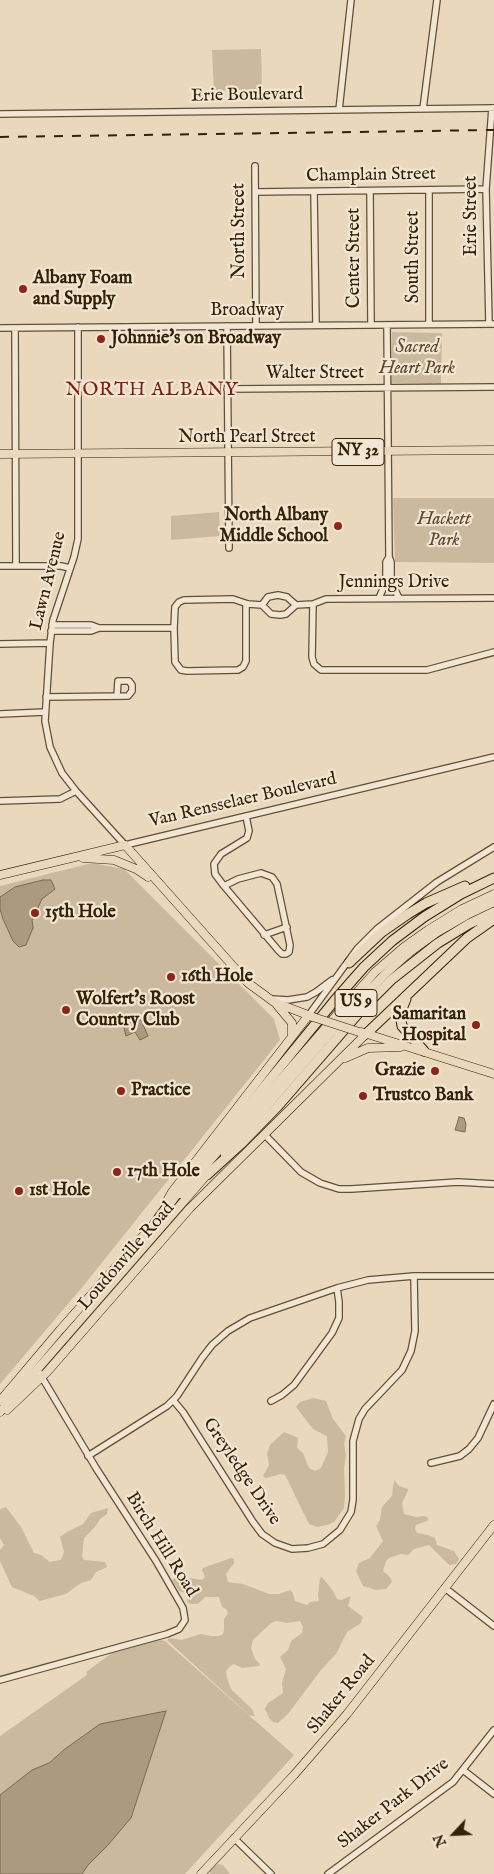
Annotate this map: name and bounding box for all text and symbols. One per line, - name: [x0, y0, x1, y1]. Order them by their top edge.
- street label: Erie Boulevard: [191, 84, 303, 108]
- street label: Champlain Street: [306, 164, 436, 188]
- street label: Erie Street: [461, 176, 483, 256]
- street label: North Street: [229, 183, 251, 279]
- street label: Center Street: [344, 208, 366, 308]
- street label: South Street: [403, 211, 425, 303]
- place label: Albany Foam and Supply: [33, 268, 132, 310]
- marker: Albany Foam and Supply: [17, 283, 29, 295]
- street label: Broadway: [210, 300, 284, 322]
- place label: Johnnie's on Broadway: [111, 328, 281, 350]
- marker: Johnnie's on Broadway: [95, 333, 107, 345]
- park label: Sacred Heart Park: [379, 337, 455, 379]
- street label: Walter Street: [266, 363, 364, 385]
- district label: NORTH ALBANY: [64, 380, 240, 402]
- street label: North Pearl Street: [178, 427, 316, 449]
- road number: NY 32: [332, 438, 384, 466]
- place label: North Albany Middle School: [219, 505, 328, 548]
- park label: Hackett Park: [417, 509, 471, 552]
- marker: North Albany Middle School: [332, 520, 344, 532]
- street label: Lawn Avenue: [26, 530, 72, 632]
- street label: Jennings Drive: [339, 572, 449, 594]
- street label: Van Rensselaer Boulevard: [147, 769, 339, 833]
- place label: 15th Hole: [45, 902, 116, 924]
- marker: 15th Hole: [29, 907, 41, 919]
- place label: 16th Hole: [181, 966, 253, 988]
- marker: 16th Hole: [165, 971, 177, 983]
- place label: Wolfert's Roost Country Club: [76, 989, 195, 1032]
- road number: US 9: [335, 990, 377, 1016]
- marker: Wolfert's Roost Country Club: [60, 1004, 72, 1016]
- place label: Samaritan Hospital: [392, 1004, 466, 1046]
- marker: Samaritan Hospital: [470, 1019, 482, 1031]
- place label: Grazie: [375, 1060, 425, 1082]
- marker: Grazie: [429, 1065, 441, 1077]
- place label: Practice: [131, 1080, 190, 1102]
- marker: Practice: [115, 1085, 127, 1097]
- place label: Trustco Bank: [373, 1085, 473, 1107]
- marker: Trustco Bank: [357, 1090, 369, 1102]
- place label: 17th Hole: [127, 1161, 200, 1183]
- marker: 17th Hole: [111, 1166, 123, 1178]
- place label: 1st Hole: [29, 1180, 90, 1202]
- marker: 1st Hole: [13, 1185, 25, 1197]
- street label: Loudonville Road: [74, 1199, 180, 1315]
- street label: Greyledge Drive: [197, 1414, 285, 1530]
- street label: Birch Hill Road: [120, 1489, 202, 1601]
- street label: Shaker Road: [304, 1651, 380, 1739]
- street label: Shaker Park Drive: [334, 1754, 454, 1854]
- north arrow: [429, 1809, 479, 1859]
- text: N: [430, 1831, 451, 1850]

